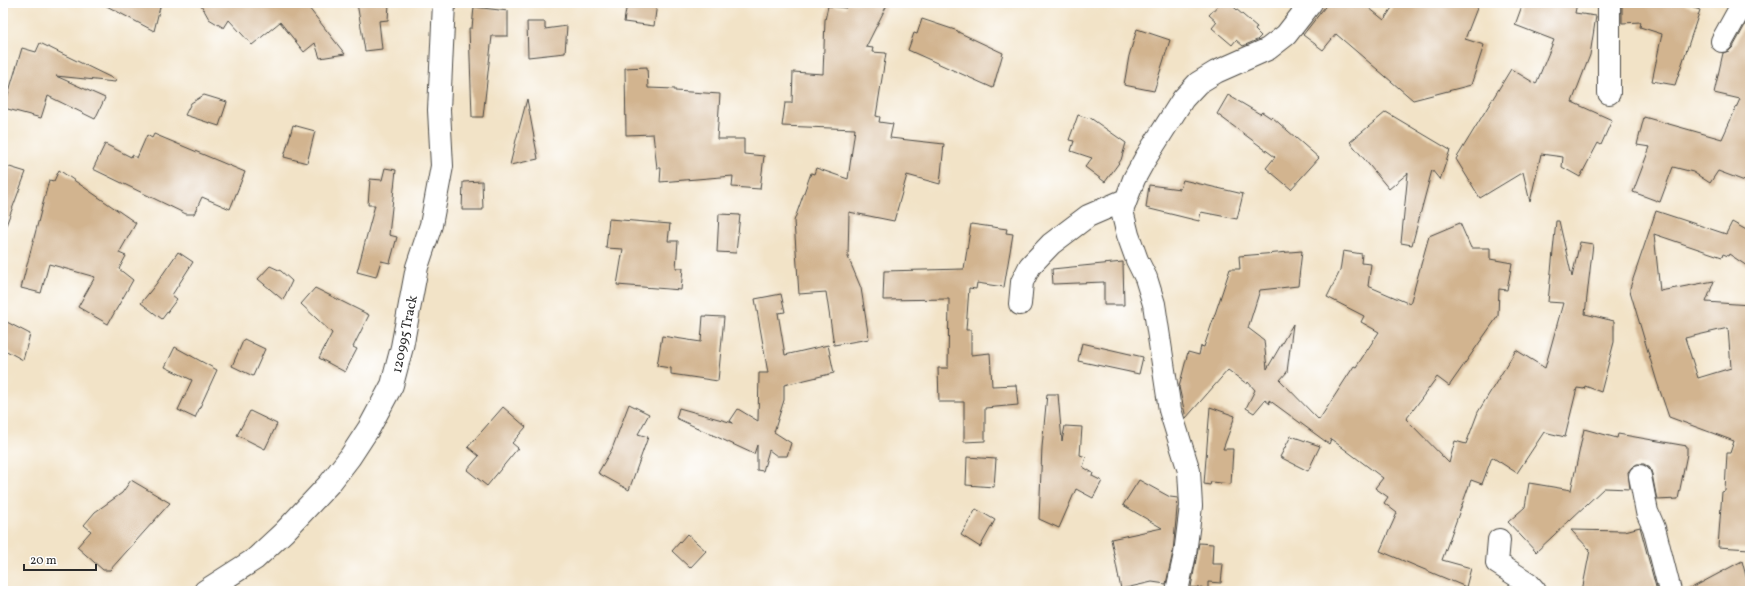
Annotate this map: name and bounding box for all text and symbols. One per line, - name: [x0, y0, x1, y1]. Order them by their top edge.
- street label: 120995 Track: [388, 293, 423, 375]
- scale bar: [24, 546, 96, 572]
- text: 20 m: [30, 553, 57, 569]

